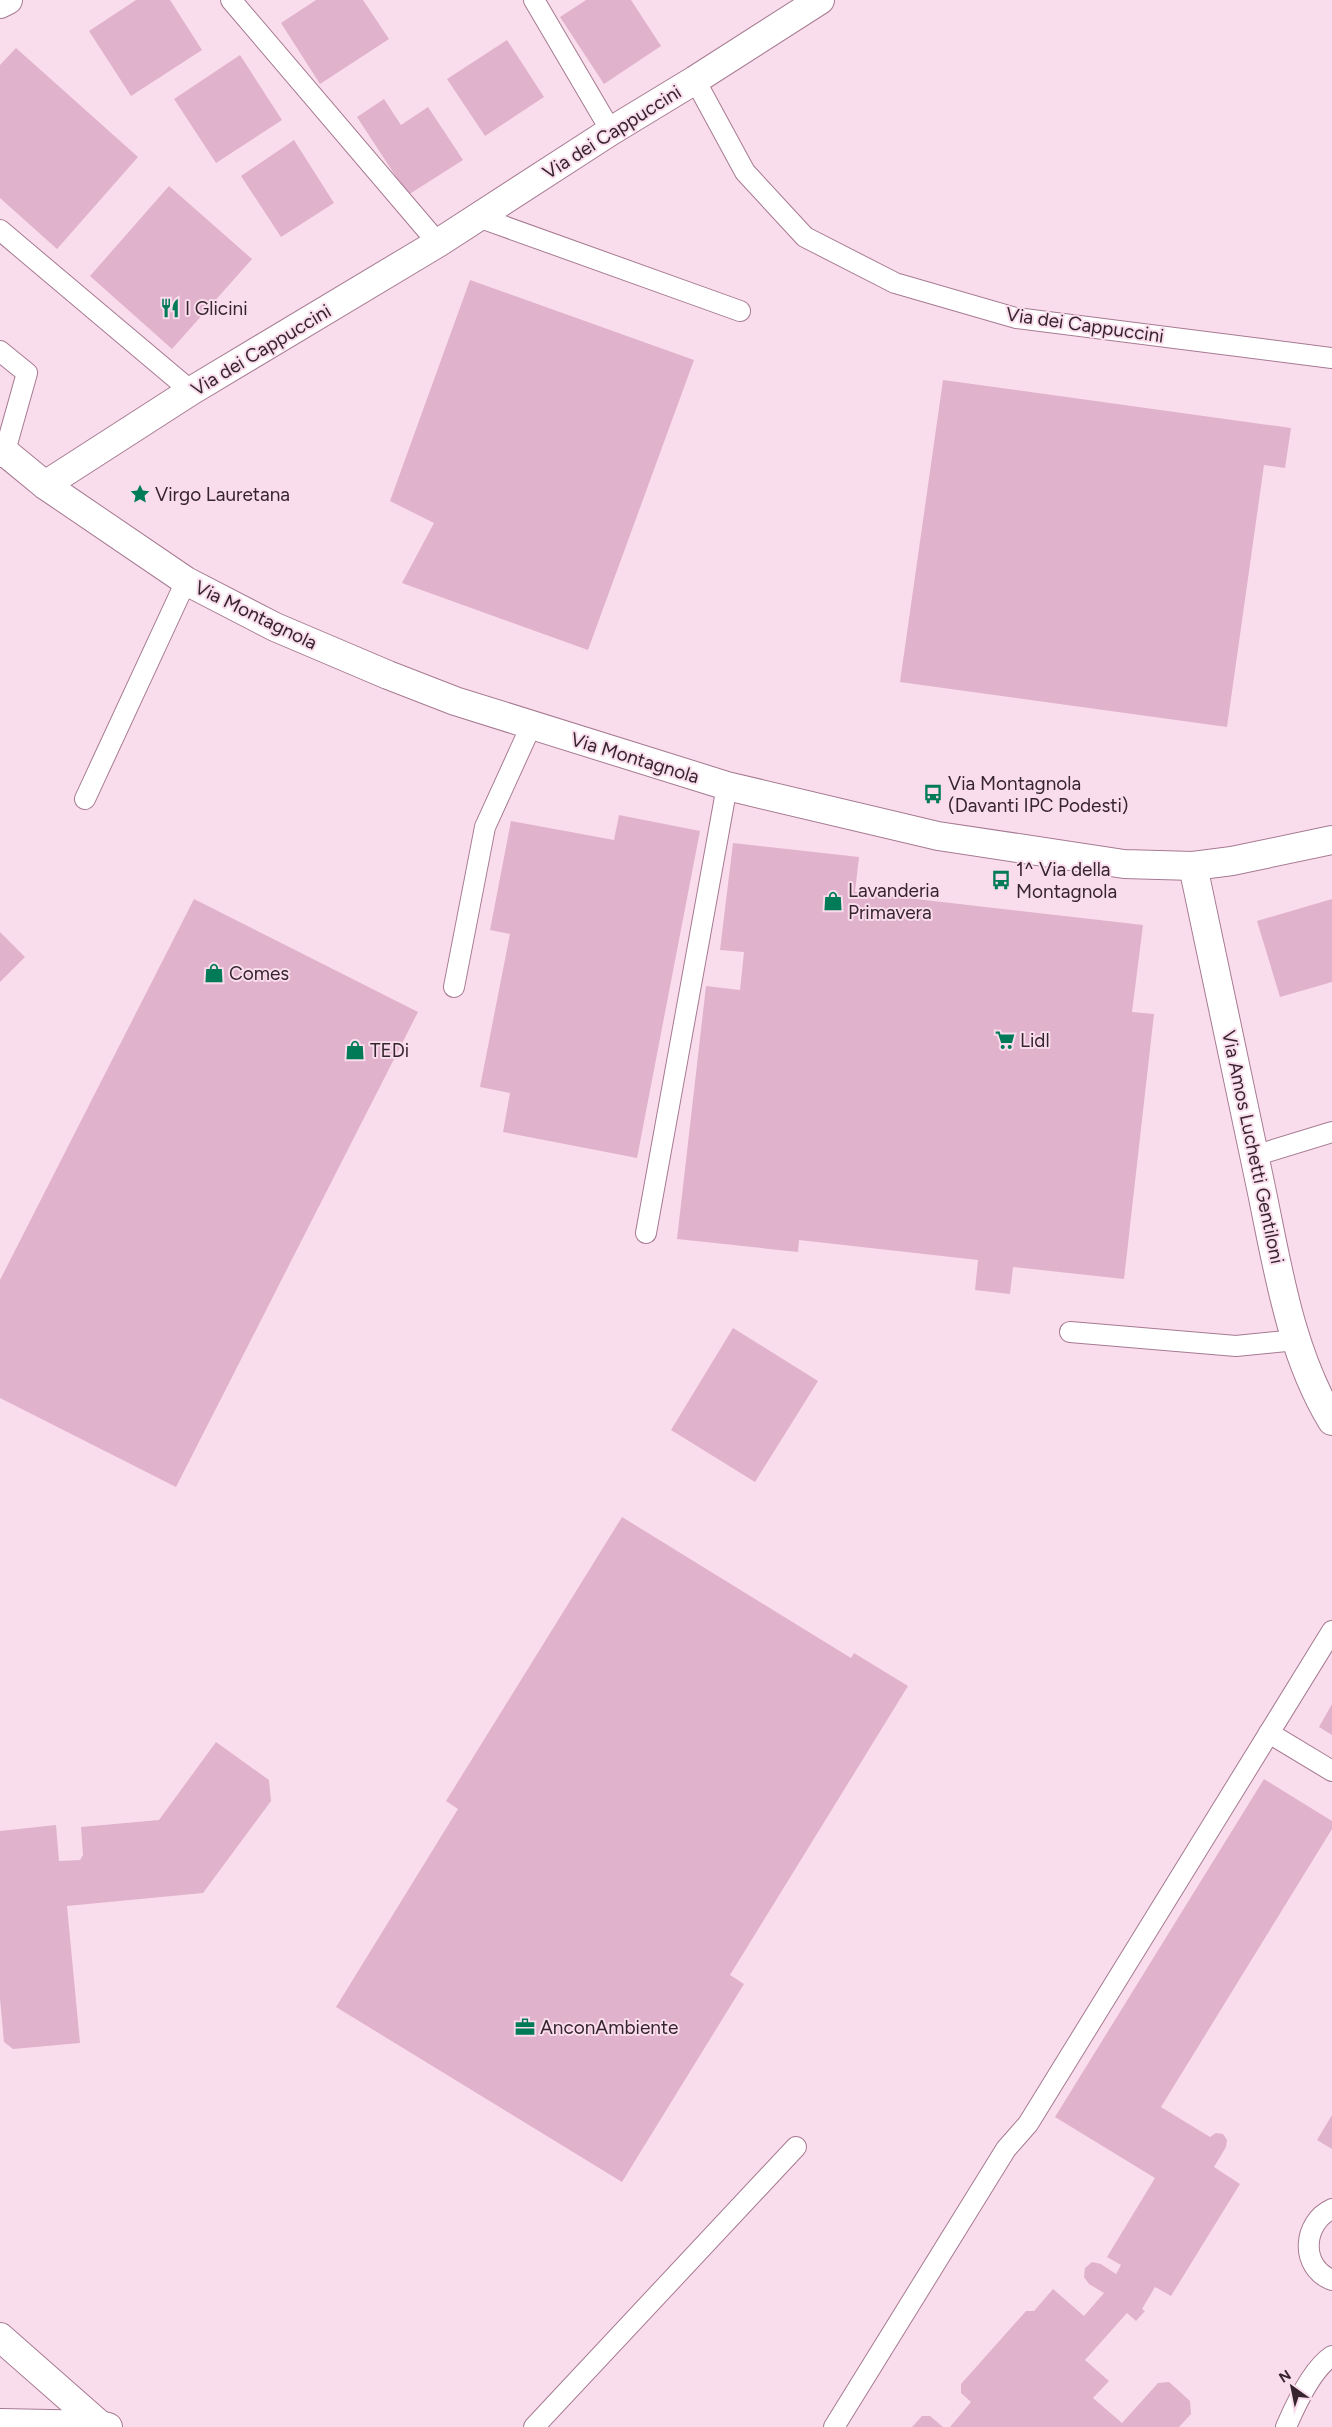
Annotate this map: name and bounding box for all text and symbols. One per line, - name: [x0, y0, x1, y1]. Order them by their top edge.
- street label: Via dei Cappuccini: [538, 80, 686, 184]
- restaurant icon: I Glicini: [159, 297, 181, 319]
- place label: I Glicini: [185, 297, 248, 320]
- street label: Via dei Cappuccini: [187, 299, 335, 401]
- street label: Via dei Cappuccini: [1005, 303, 1165, 347]
- place icon: Virgo Lauretana: [129, 483, 151, 505]
- place label: Virgo Lauretana: [155, 483, 290, 506]
- street label: Via Montagnola: [191, 575, 321, 655]
- street label: Via Montagnola: [568, 728, 702, 788]
- place label: Via Montagnola (Davanti IPC Podesti): [948, 772, 1129, 817]
- bus stop icon: Via Montagnola (Davanti IPC Podesti): [922, 783, 944, 805]
- place label: 1^ Via della Montagnola: [1016, 858, 1117, 903]
- bus stop icon: 1^ Via della Montagnola: [990, 869, 1012, 891]
- place label: Lavanderia Primavera: [848, 879, 939, 924]
- shop icon: Lavanderia Primavera: [822, 890, 844, 912]
- shop icon: Comes: [203, 962, 225, 984]
- place label: Comes: [229, 962, 289, 985]
- street label: Via Amos Luchetti Gentiloni: [1217, 1028, 1289, 1266]
- supermarket icon: Lidl: [994, 1029, 1016, 1051]
- place label: Lidl: [1020, 1029, 1050, 1052]
- shop icon: TEDi: [344, 1039, 366, 1061]
- place label: TEDi: [370, 1039, 409, 1062]
- office icon: AnconAmbiente: [514, 2016, 536, 2038]
- place label: AnconAmbiente: [540, 2016, 678, 2039]
- north arrow: [1267, 2362, 1317, 2412]
- text: N: [1276, 2366, 1294, 2387]

